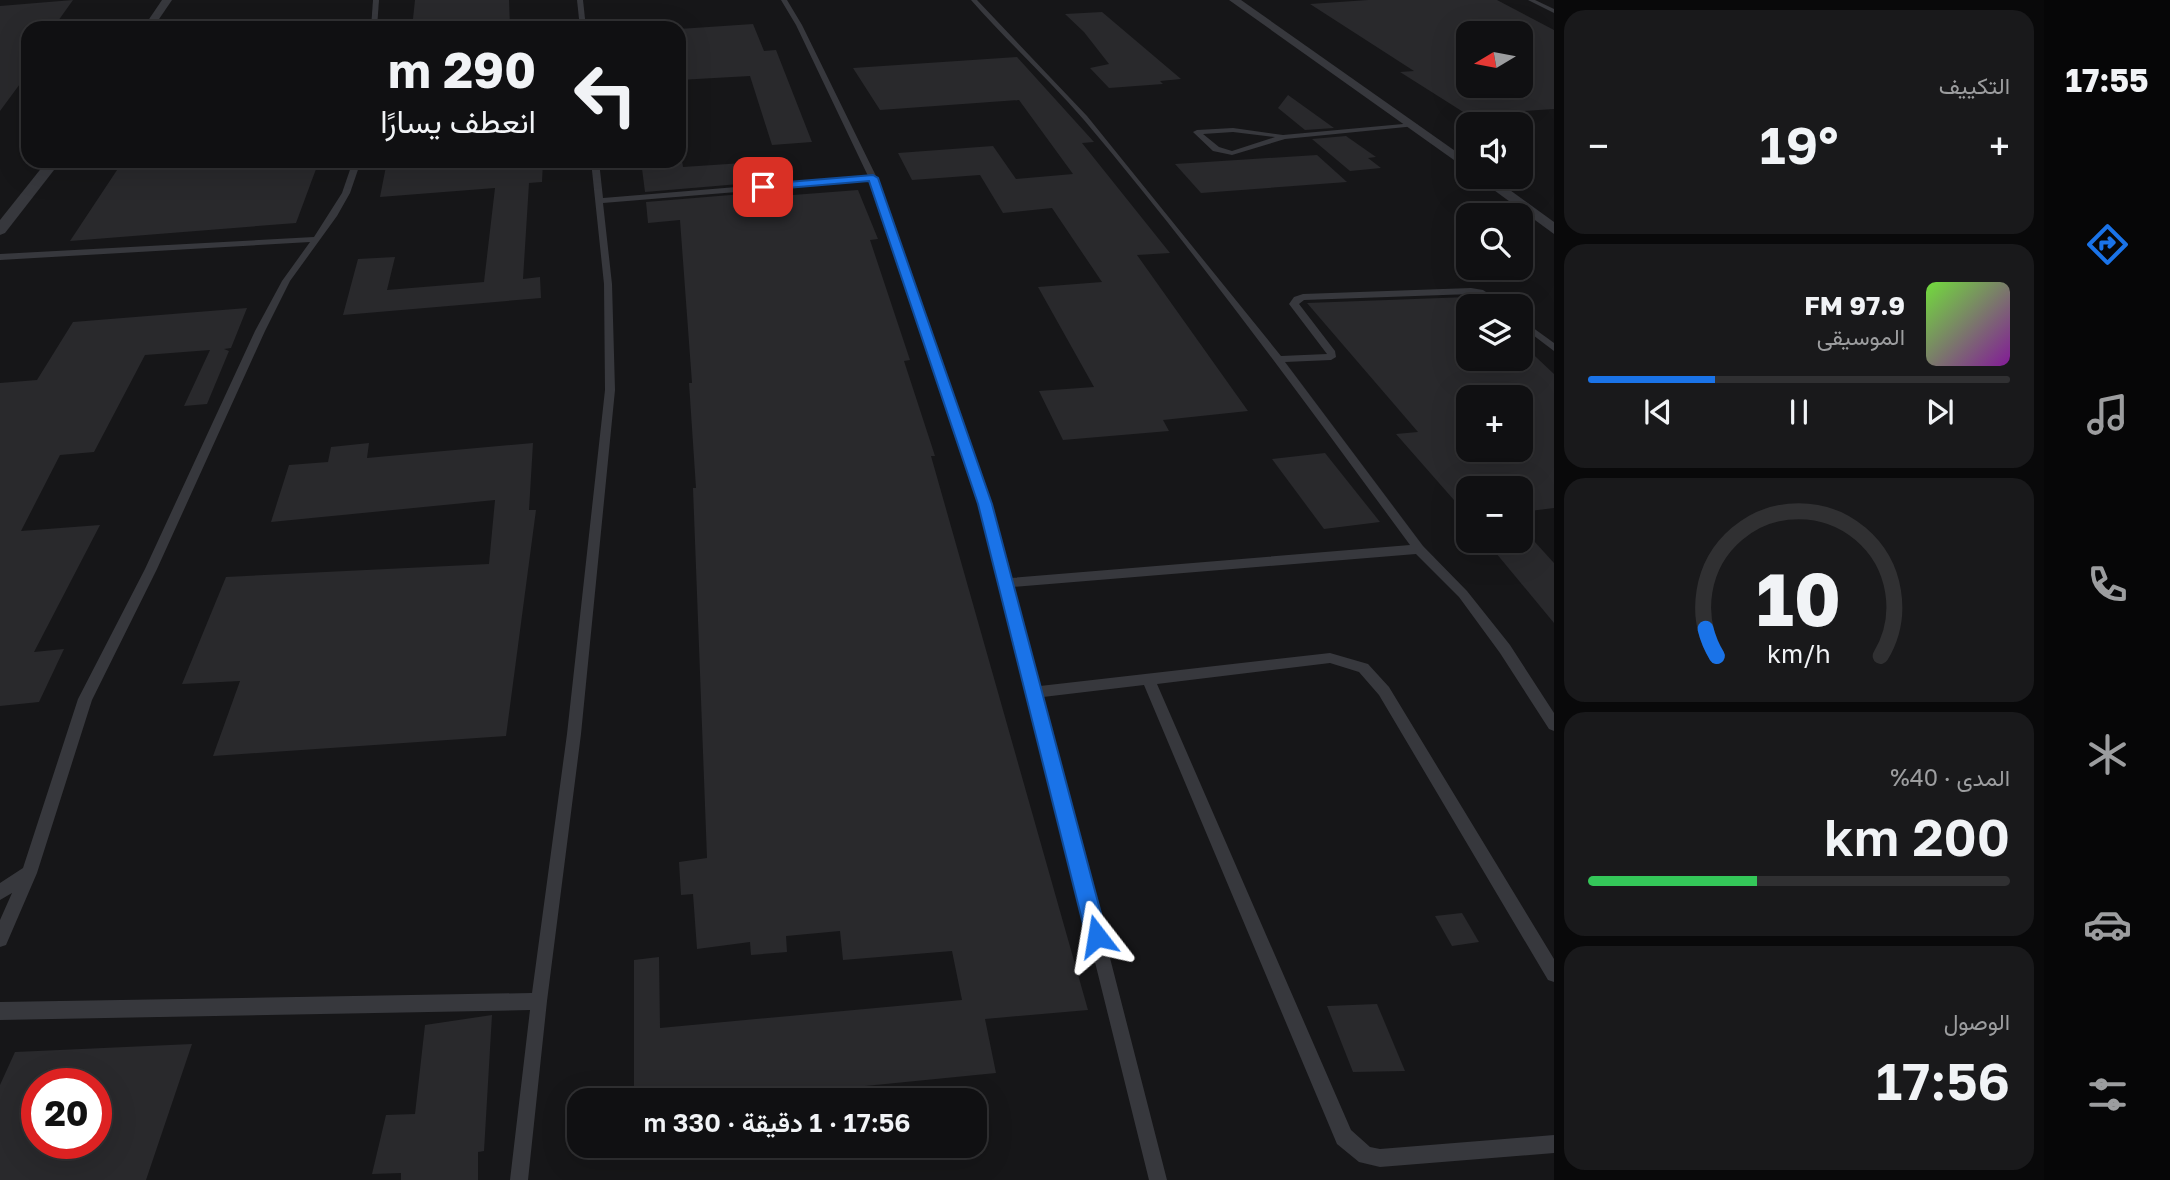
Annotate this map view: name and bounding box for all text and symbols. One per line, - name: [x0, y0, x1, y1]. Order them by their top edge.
- north arrow: [1456, 21, 1533, 98]
- map controls: [1456, 21, 1533, 553]
- text: 290 m: [388, 40, 536, 99]
- icon: left: [560, 49, 651, 140]
- text: 17:55: [2065, 61, 2149, 99]
- text: التكييف: [1939, 71, 2010, 99]
- text: انعطف يسارًا: [380, 102, 536, 140]
- button: sound: [1456, 112, 1533, 189]
- text: 19°: [1760, 113, 1838, 175]
- text: −: [1588, 123, 1609, 168]
- text: +: [1989, 123, 2010, 168]
- pin: [733, 157, 793, 217]
- icon: arrive: [744, 168, 782, 206]
- button: search: [1456, 203, 1533, 280]
- icon: directions: [2083, 220, 2132, 269]
- text: 97.9 FM: [1804, 290, 1905, 321]
- button: layers: [1456, 294, 1533, 371]
- text: الموسيقى: [1817, 322, 1905, 350]
- button: +: [1456, 385, 1533, 462]
- icon: music: [2083, 390, 2132, 439]
- icon: previous: [1639, 393, 1677, 431]
- icon: pause: [1780, 393, 1818, 431]
- icon: next: [1921, 393, 1959, 431]
- button: −: [1456, 476, 1533, 553]
- text: 10: [1757, 555, 1841, 642]
- icon: phone: [2083, 560, 2132, 609]
- text: km/h: [1767, 638, 1831, 669]
- icon: climate: [2083, 730, 2132, 779]
- text: المدى · 40%: [1890, 763, 2010, 791]
- text: 200 km: [1824, 805, 2010, 867]
- position arrow: [1060, 899, 1134, 973]
- icon: car: [2083, 900, 2132, 949]
- text: الوصول: [1944, 1007, 2010, 1035]
- text: 17:56: [1876, 1049, 2010, 1111]
- speed limit sign: 20: [21, 1068, 112, 1159]
- icon: filters: [2083, 1070, 2132, 1119]
- text: 17:56 · 1 دقيقة · 330 m: [643, 1107, 911, 1138]

